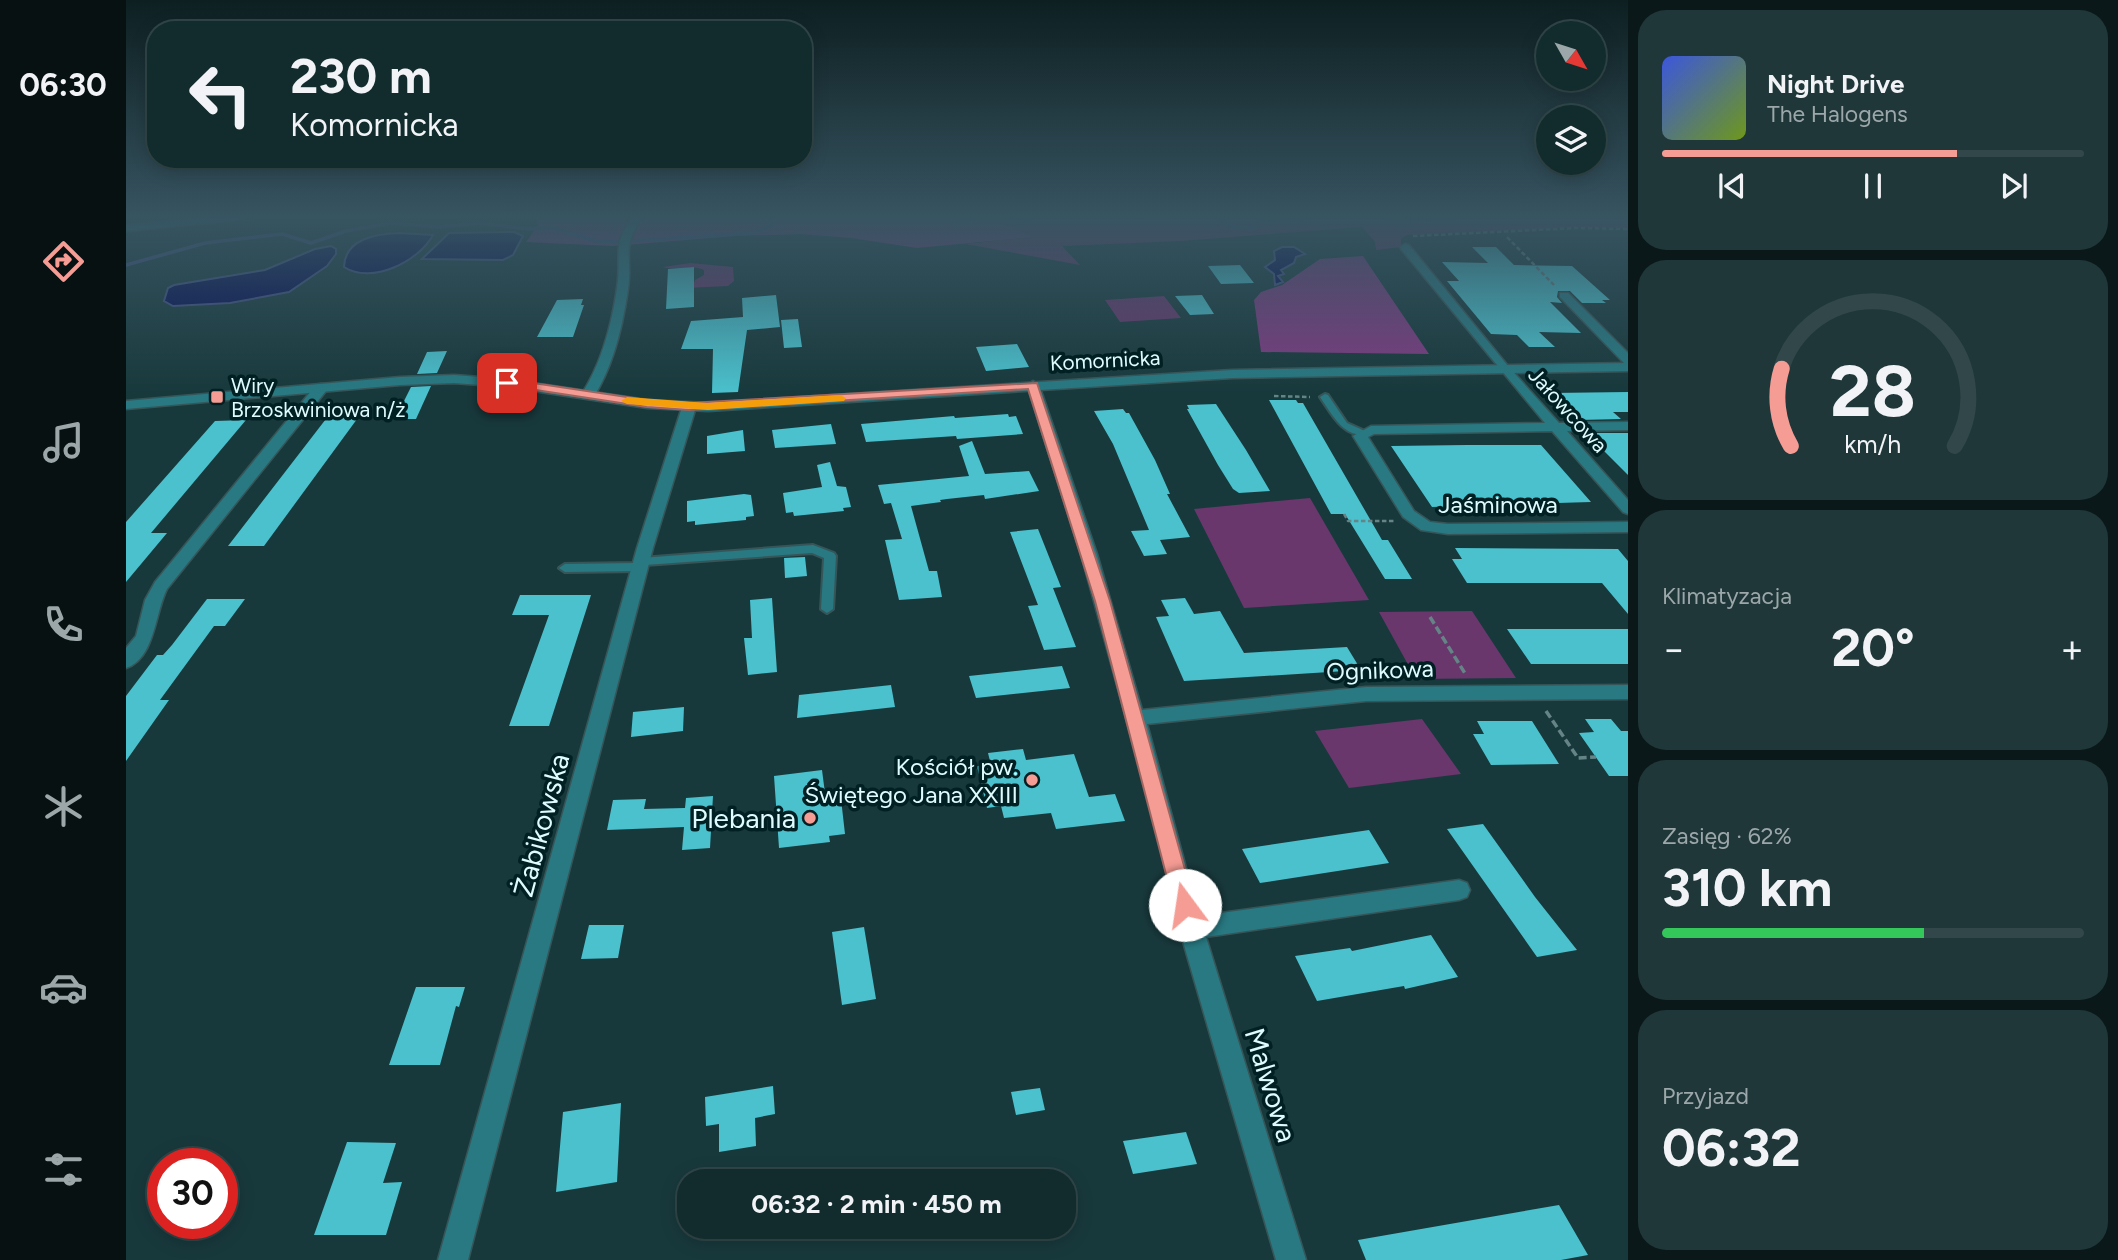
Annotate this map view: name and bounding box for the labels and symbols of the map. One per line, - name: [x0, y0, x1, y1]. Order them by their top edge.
- north arrow: [1536, 21, 1606, 91]
- street label: Komornicka: [1049, 345, 1161, 375]
- pin: [477, 353, 537, 413]
- street label: Jałowcowa: [1523, 362, 1613, 458]
- place label: Wiry Brzoskwiniowa n/ż: [231, 373, 406, 422]
- marker: Wiry Brzoskwiniowa n/ż: [209, 389, 225, 405]
- street label: Jaśminowa: [1438, 490, 1558, 519]
- street label: Ognikowa: [1326, 654, 1434, 686]
- street label: Żabikowska: [506, 750, 576, 900]
- place label: Kościół pw. Świętego Jana XXIII: [805, 752, 1018, 809]
- marker: Kościół pw. Świętego Jana XXIII: [1024, 772, 1040, 788]
- place label: Plebania: [691, 801, 796, 835]
- marker: Plebania: [802, 810, 818, 826]
- position arrow: [1148, 868, 1222, 942]
- street label: Malwowa: [1238, 1024, 1304, 1146]
- speed limit sign: 30: [147, 1148, 238, 1239]

